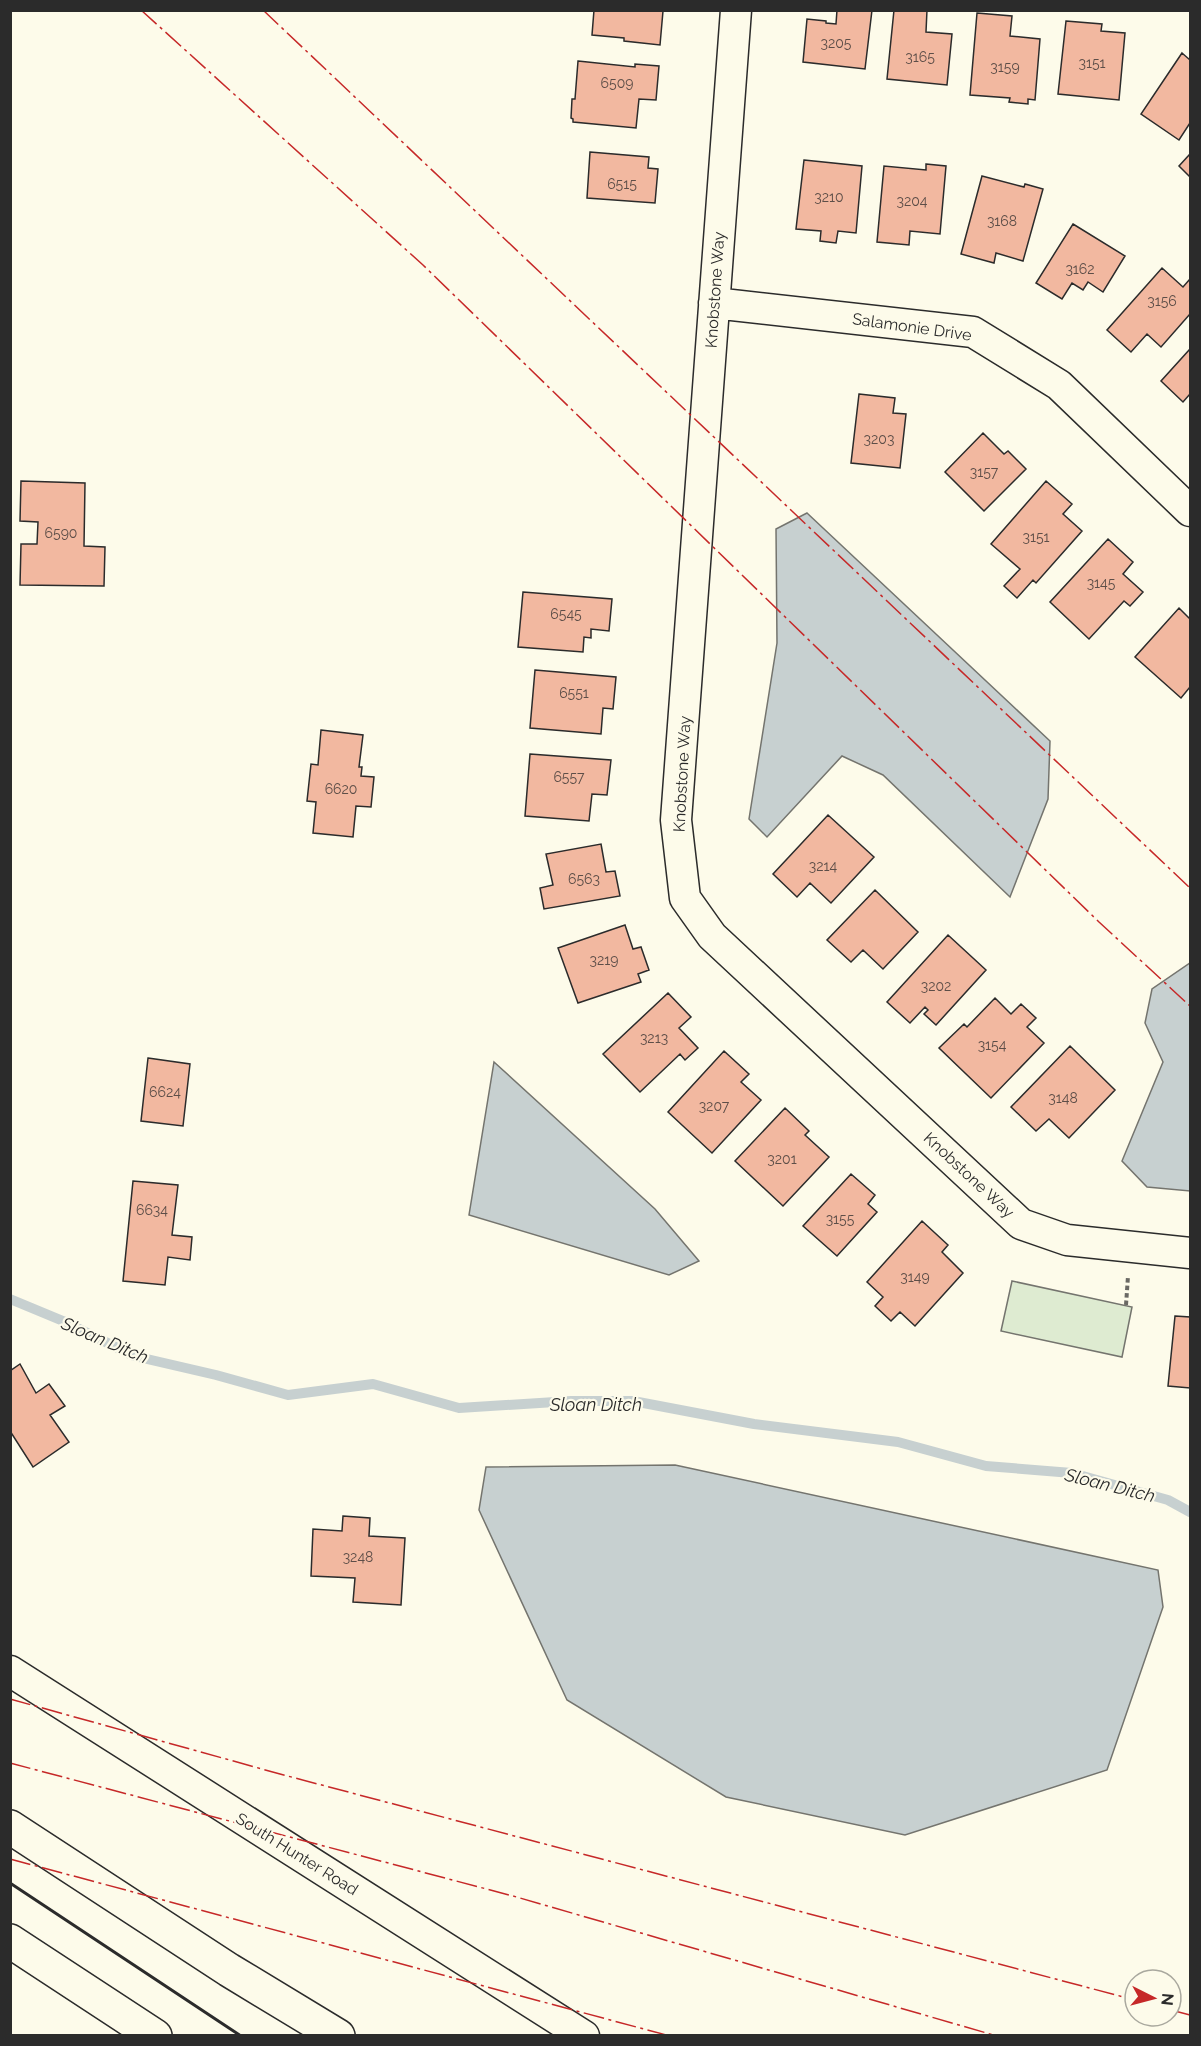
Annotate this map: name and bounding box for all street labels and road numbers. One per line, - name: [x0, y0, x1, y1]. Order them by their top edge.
- street label: Knobstone Way: [701, 231, 729, 349]
- street label: Salamonie Drive: [851, 309, 973, 345]
- street label: Knobstone Way: [669, 715, 695, 833]
- street label: Knobstone Way: [920, 1128, 1018, 1222]
- street label: South Hunter Road: [232, 1809, 362, 1899]

